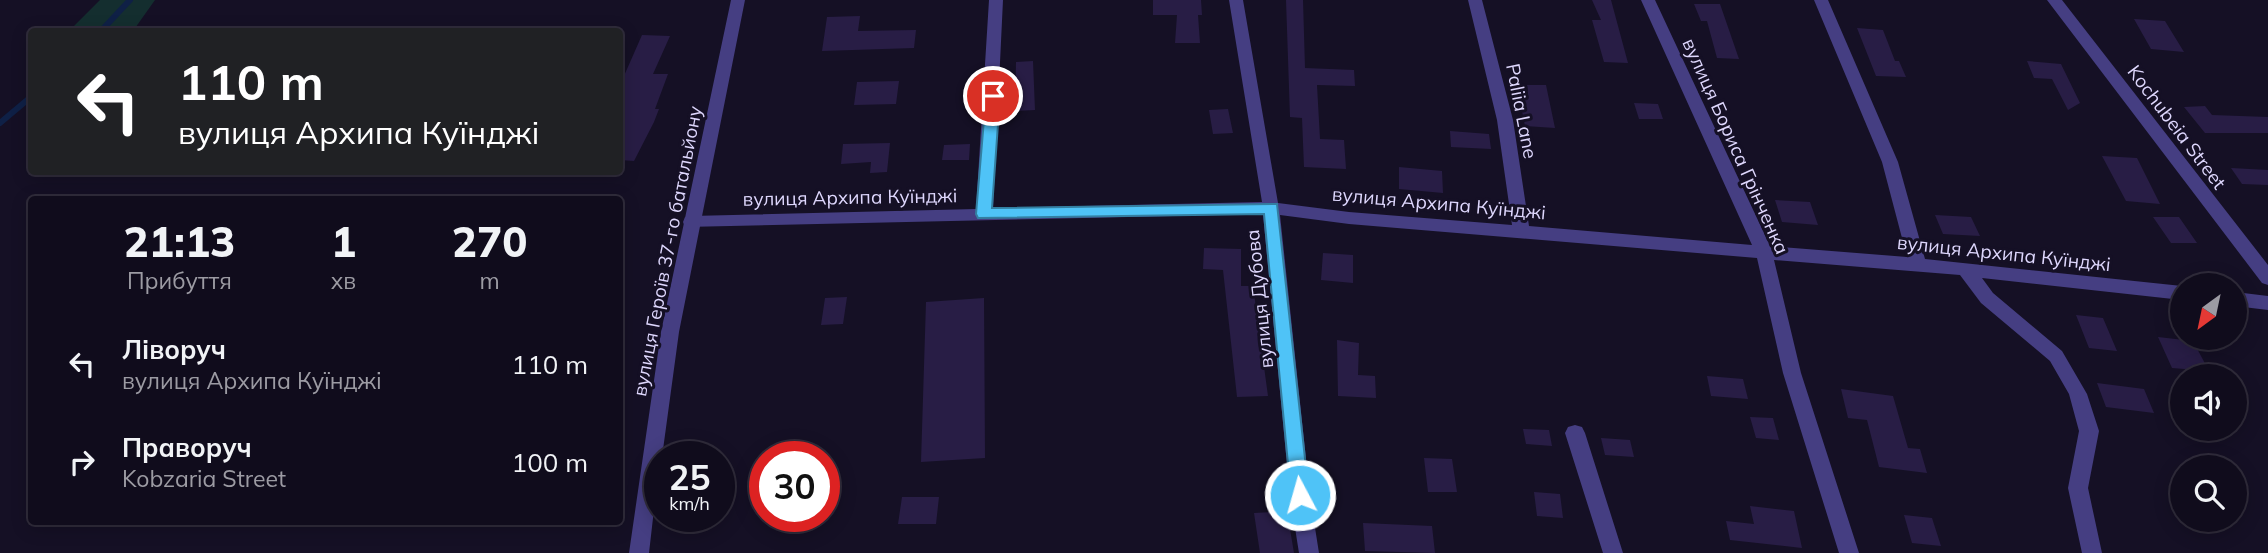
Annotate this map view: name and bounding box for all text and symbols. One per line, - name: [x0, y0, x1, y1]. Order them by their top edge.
- street label: вулиця Бориса Грінченка: [1677, 34, 1795, 258]
- text: 110 m: [178, 51, 324, 112]
- icon: left: [63, 56, 154, 147]
- street label: Kochubeia Street: [2122, 60, 2232, 194]
- street label: Paliia Lane: [1501, 61, 1543, 161]
- pin: [963, 66, 1023, 126]
- icon: arrive: [974, 77, 1012, 115]
- street label: вулиця Героїв 37-го батальйону: [627, 104, 707, 398]
- text: вулиця Архипа Куїнджі: [178, 112, 539, 152]
- street label: вулиця Архипа Куїнджі: [1331, 182, 1547, 224]
- street label: вулиця Архипа Куїнджі: [742, 183, 958, 211]
- text: 21:13: [124, 215, 235, 268]
- text: 1: [331, 215, 356, 268]
- text: 270: [452, 215, 527, 268]
- street label: вулиця Дубова: [1240, 229, 1278, 369]
- street label: вулиця Архипа Куїнджі: [1896, 230, 2112, 276]
- text: Прибуття: [127, 266, 232, 295]
- text: хв: [331, 266, 356, 295]
- text: m: [479, 266, 500, 295]
- north arrow: [2170, 273, 2247, 350]
- map controls: [2170, 273, 2247, 532]
- text: Ліворуч: [122, 333, 226, 366]
- icon: left: [63, 345, 101, 383]
- text: 110 m: [512, 348, 588, 381]
- button: sound: [2170, 364, 2247, 441]
- text: вулиця Архипа Куїнджі: [122, 366, 382, 395]
- text: Праворуч: [122, 431, 252, 464]
- speed limit sign: 30: [749, 441, 840, 532]
- icon: right: [63, 443, 101, 481]
- text: 100 m: [512, 446, 588, 479]
- text: 25: [668, 455, 711, 499]
- button: search: [2170, 455, 2247, 532]
- position arrow: [1263, 458, 1337, 532]
- text: Kobzaria Street: [122, 464, 286, 493]
- text: km/h: [669, 492, 710, 515]

